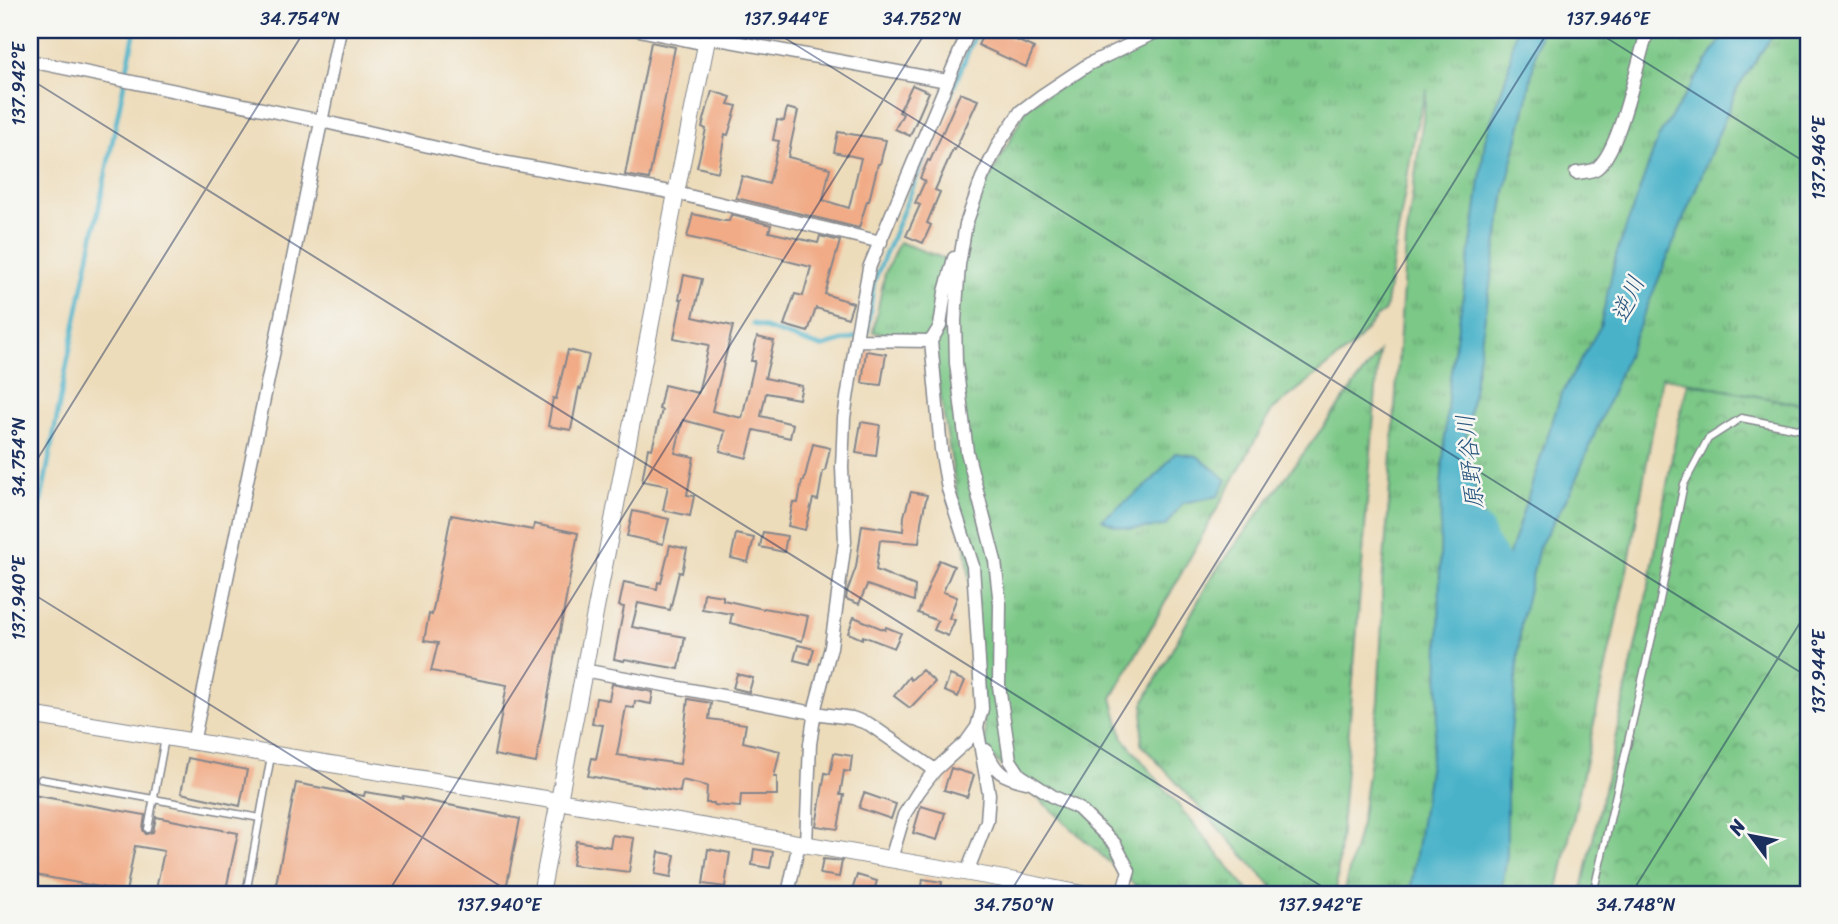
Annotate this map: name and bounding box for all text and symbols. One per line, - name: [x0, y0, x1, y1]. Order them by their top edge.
- text: 34.754°N: [260, 3, 340, 35]
- text: 137.944°E: [744, 3, 829, 35]
- text: 34.752°N: [883, 3, 962, 35]
- text: 137.946°E: [1566, 3, 1651, 35]
- text: 137.942°E: [3, 41, 35, 126]
- text: 137.946°E: [1803, 115, 1835, 200]
- water label: 逆川: [1599, 269, 1657, 329]
- water label: 原野谷川: [1444, 412, 1496, 512]
- text: 34.754°N: [3, 417, 35, 497]
- text: 137.940°E: [3, 555, 35, 640]
- text: 137.944°E: [1803, 629, 1835, 714]
- north arrow: [1716, 802, 1786, 872]
- text: N: [1719, 812, 1755, 842]
- text: 137.940°E: [457, 889, 542, 921]
- text: 34.750°N: [974, 889, 1054, 921]
- text: 137.942°E: [1278, 889, 1363, 921]
- text: 34.748°N: [1596, 889, 1676, 921]

